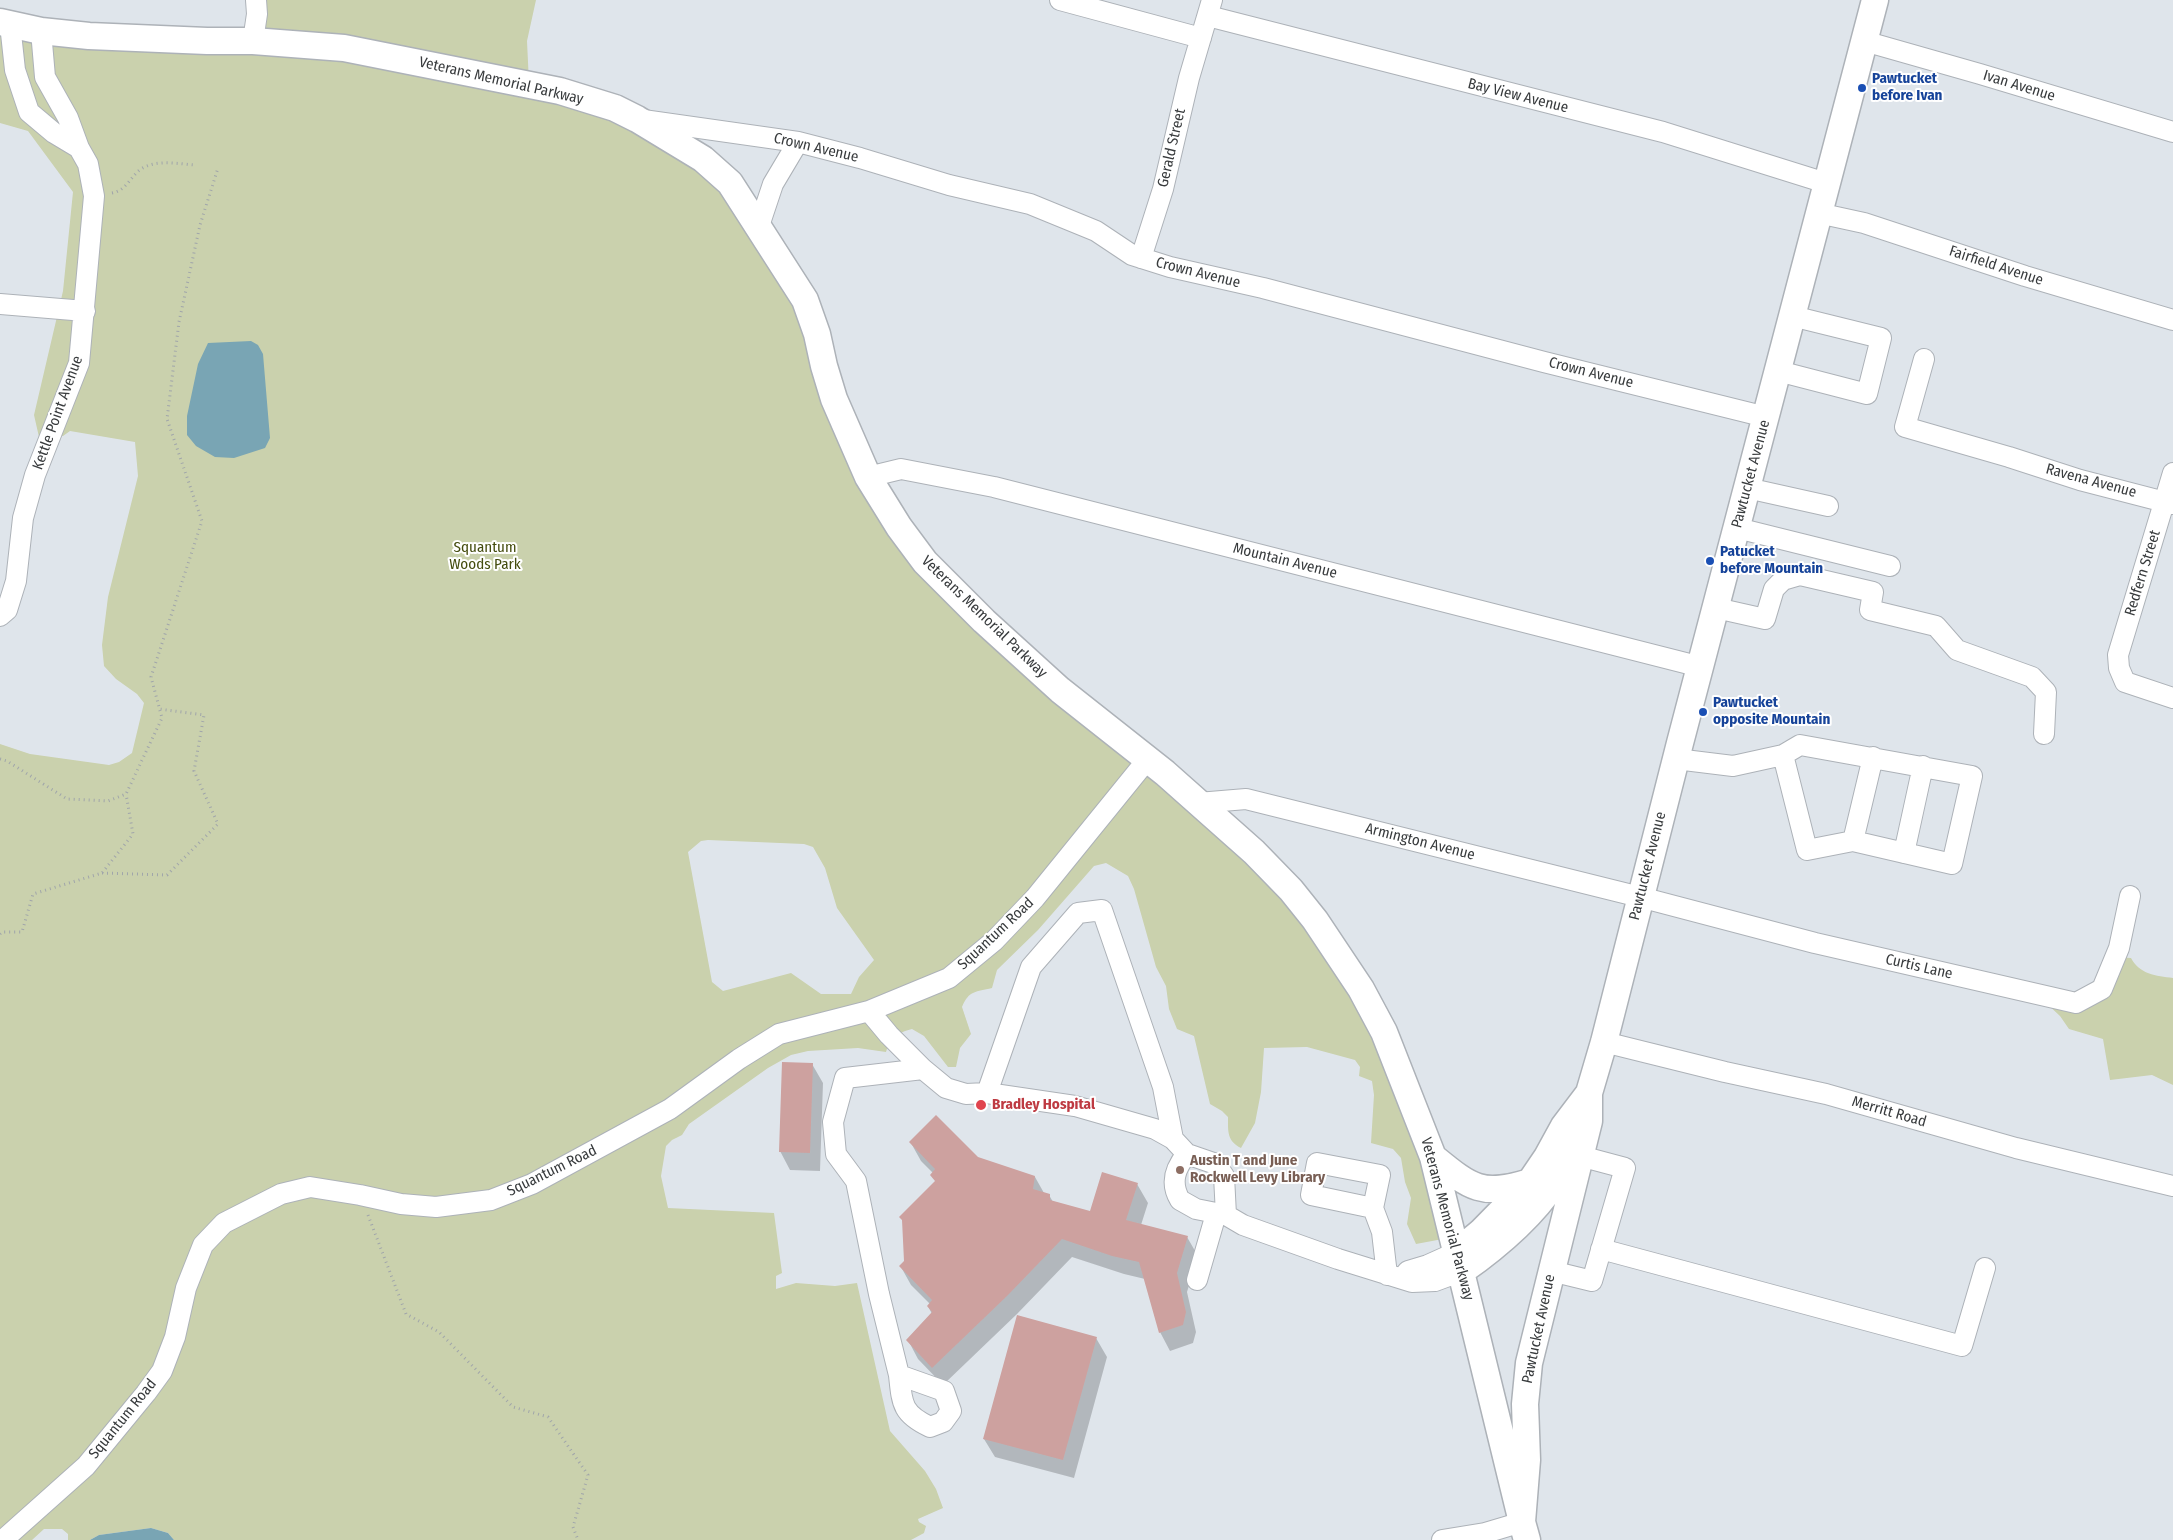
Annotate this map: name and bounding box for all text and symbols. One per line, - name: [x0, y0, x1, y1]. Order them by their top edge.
- street label: Veterans Memorial Parkway: [417, 53, 585, 109]
- street label: Ivan Avenue: [1981, 67, 2057, 105]
- place label: Pawtucket before Ivan: [1872, 70, 1942, 105]
- street label: Bay View Avenue: [1466, 75, 1570, 117]
- marker: Pawtucket before Ivan: [1856, 82, 1868, 94]
- street label: Gerald Street: [1154, 107, 1190, 189]
- street label: Crown Avenue: [772, 130, 860, 166]
- street label: Fairfield Avenue: [1947, 242, 2045, 290]
- street label: Crown Avenue: [1154, 254, 1242, 292]
- street label: Kettle Point Avenue: [29, 353, 87, 473]
- street label: Crown Avenue: [1547, 354, 1635, 392]
- street label: Pawtucket Avenue: [1728, 418, 1774, 530]
- street label: Ravena Avenue: [2044, 460, 2138, 502]
- street label: Redfern Street: [2121, 528, 2165, 618]
- park label: Squantum Woods Park: [449, 539, 521, 574]
- street label: Mountain Avenue: [1231, 539, 1339, 583]
- place label: Patucket before Mountain: [1720, 543, 1823, 578]
- street label: Veterans Memorial Parkway: [917, 552, 1051, 682]
- marker: Patucket before Mountain: [1704, 555, 1716, 567]
- place label: Pawtucket opposite Mountain: [1713, 694, 1830, 729]
- marker: Pawtucket opposite Mountain: [1697, 706, 1709, 718]
- street label: Pawtucket Avenue: [1626, 810, 1670, 922]
- street label: Armington Avenue: [1363, 820, 1477, 864]
- street label: Squantum Road: [954, 894, 1038, 974]
- street label: Curtis Lane: [1884, 951, 1954, 983]
- street label: Merritt Road: [1850, 1093, 1928, 1131]
- place label: Bradley Hospital: [992, 1096, 1095, 1114]
- marker: Bradley Hospital: [974, 1098, 988, 1112]
- street label: Veterans Memorial Parkway: [1417, 1136, 1477, 1302]
- street label: Squantum Road: [504, 1142, 600, 1200]
- place label: Austin T and June Rockwell Levy Library: [1190, 1152, 1325, 1187]
- marker: Austin T and June Rockwell Levy Library: [1174, 1164, 1186, 1176]
- street label: Pawtucket Avenue: [1519, 1273, 1559, 1385]
- street label: Squantum Road: [85, 1375, 161, 1463]

